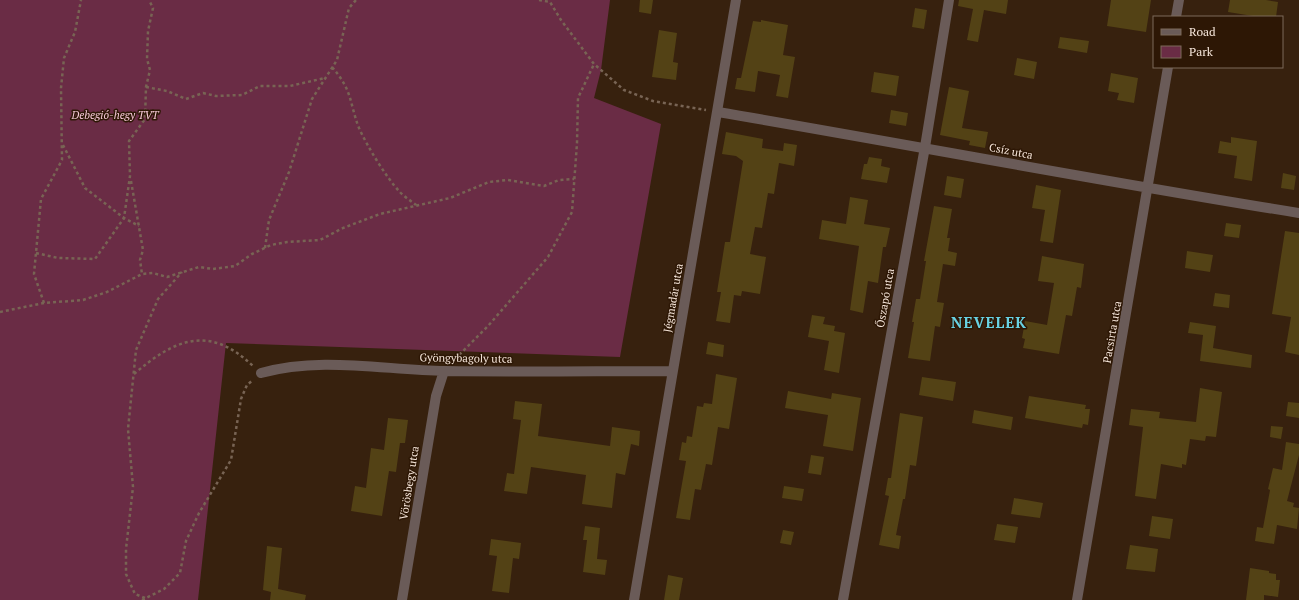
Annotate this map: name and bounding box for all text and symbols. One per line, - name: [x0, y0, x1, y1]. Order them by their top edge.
- legend: [1153, 16, 1283, 68]
- text: Road: [1189, 24, 1216, 39]
- text: Park: [1189, 44, 1214, 59]
- park label: Debegió-hegy TVT: [70, 108, 160, 122]
- street label: Csíz utca: [988, 140, 1034, 162]
- street label: Jégmadár utca: [660, 262, 686, 334]
- street label: Őszapó utca: [873, 267, 897, 329]
- street label: Pacsirta utca: [1100, 299, 1124, 364]
- district label: NEVELEK: [951, 312, 1027, 332]
- street label: Gyöngybagoly utca: [419, 350, 513, 366]
- street label: Vörösbegy utca: [396, 445, 422, 521]

